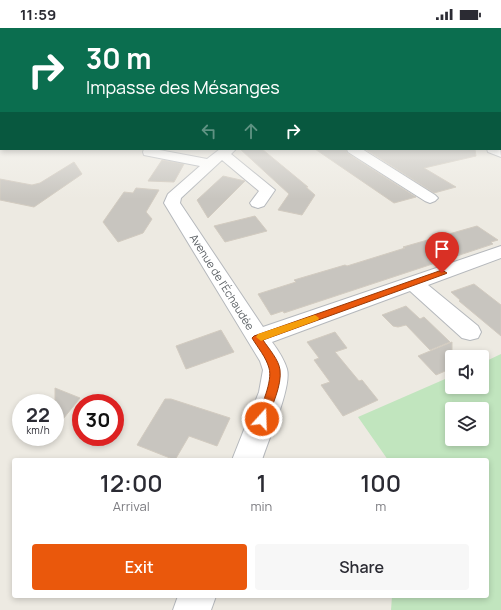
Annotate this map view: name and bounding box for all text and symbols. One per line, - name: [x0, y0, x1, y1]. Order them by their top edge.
- text: 11:59: [20, 4, 56, 25]
- text: 30 m: [86, 39, 151, 77]
- icon: right: [20, 44, 72, 96]
- text: Impasse des Mésanges: [86, 75, 280, 99]
- icon: left: [198, 120, 220, 142]
- icon: ahead: [240, 120, 262, 142]
- icon: right: [282, 120, 304, 142]
- street label: Avenue de l'Échaudée: [187, 231, 258, 333]
- pin: [425, 232, 459, 273]
- icon: arrive: [431, 238, 453, 260]
- map controls: [445, 350, 489, 446]
- button: sound: [445, 350, 489, 394]
- speed limit sign: 30: [72, 394, 124, 446]
- position arrow: [241, 398, 283, 440]
- text: 22: [26, 401, 50, 428]
- button: layers: [445, 402, 489, 446]
- text: km/h: [26, 423, 50, 437]
- text: 12:00: [100, 466, 163, 499]
- text: 1: [256, 466, 267, 499]
- text: 100: [360, 466, 401, 499]
- text: Arrival: [113, 497, 150, 515]
- text: min: [251, 497, 272, 515]
- text: m: [375, 497, 386, 515]
- button: Exit: [32, 544, 247, 590]
- button: Share: [255, 544, 469, 590]

